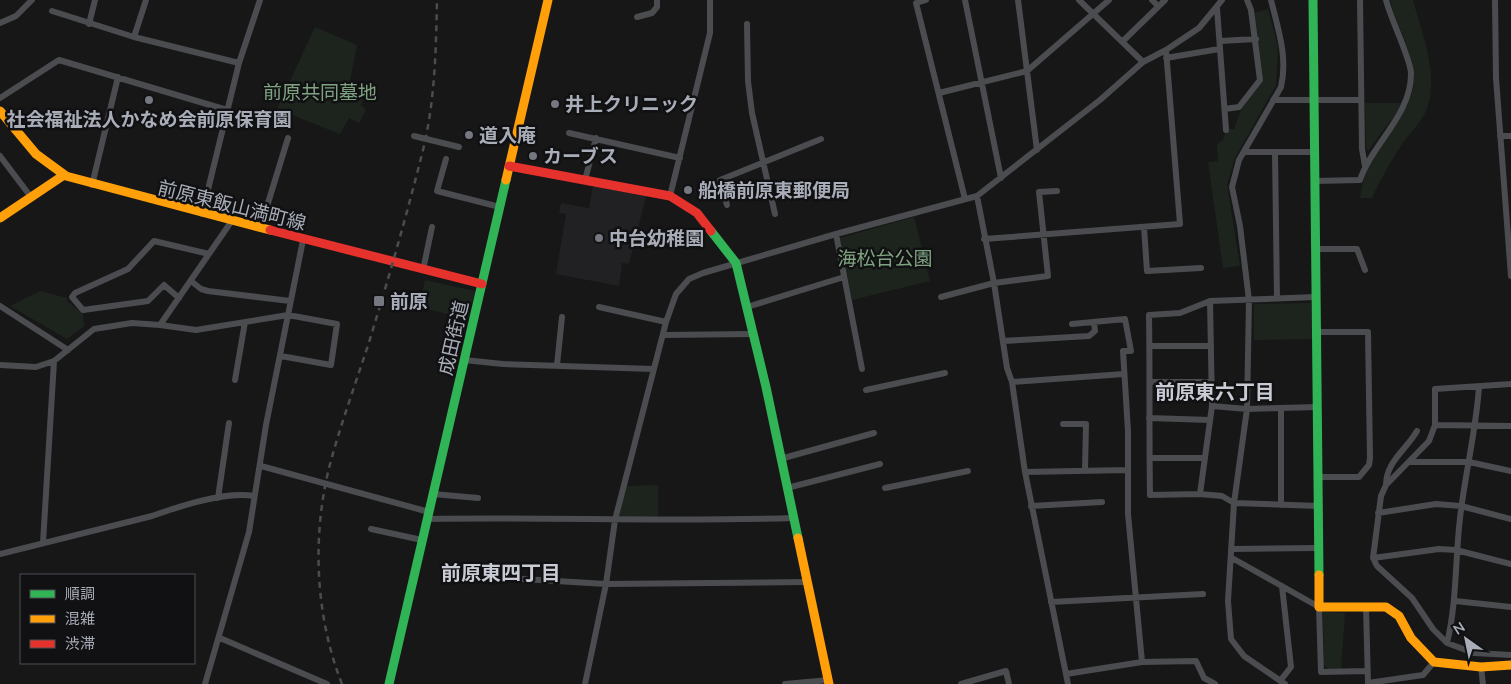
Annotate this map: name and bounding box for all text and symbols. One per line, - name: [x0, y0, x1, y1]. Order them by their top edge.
- park label: 前原共同墓地: [263, 80, 377, 104]
- place label: 井上クリニック: [565, 92, 698, 116]
- marker: 社会福祉法人かなめ会前原保育園: [143, 94, 155, 106]
- marker: 井上クリニック: [549, 98, 561, 110]
- place label: 社会福祉法人かなめ会前原保育園: [6, 107, 292, 131]
- place label: 道入庵: [479, 123, 536, 147]
- marker: 道入庵: [463, 129, 475, 141]
- place label: カーブス: [543, 144, 618, 168]
- marker: カーブス: [527, 150, 539, 162]
- street label: 前原東飯山満町線: [155, 175, 309, 235]
- place label: 船橋前原東郵便局: [698, 178, 850, 202]
- marker: 船橋前原東郵便局: [682, 184, 694, 196]
- place label: 中台幼稚園: [609, 226, 704, 250]
- marker: 中台幼稚園: [593, 232, 605, 244]
- park label: 海松台公園: [837, 246, 933, 270]
- place label: 前原: [390, 289, 428, 313]
- marker: 前原: [372, 294, 386, 308]
- street label: 成田街道: [433, 298, 473, 378]
- district label: 前原東六丁目: [1155, 379, 1275, 404]
- district label: 前原東四丁目: [441, 560, 561, 585]
- legend: [20, 574, 195, 664]
- text: 順調: [65, 584, 95, 603]
- text: 混雑: [65, 609, 95, 628]
- north arrow: [1441, 614, 1491, 664]
- text: N: [1450, 618, 1468, 639]
- text: 渋滞: [65, 634, 95, 653]

